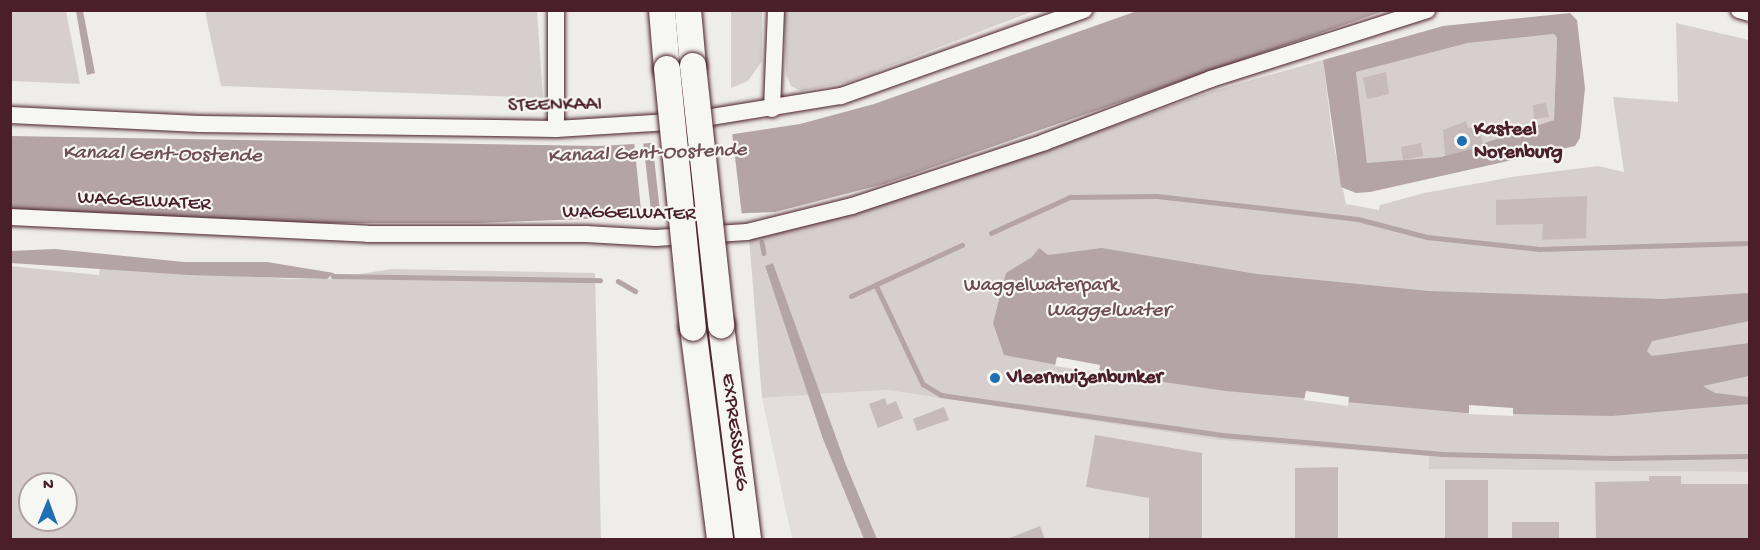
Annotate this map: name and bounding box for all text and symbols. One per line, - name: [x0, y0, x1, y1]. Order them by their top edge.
- street label: STEENKAAI: [508, 93, 602, 119]
- place label: Kasteel Norenburg: [1474, 118, 1563, 165]
- marker: Kasteel Norenburg: [1455, 134, 1469, 148]
- water label: Kanaal Gent-Oostende: [547, 139, 747, 171]
- water label: Kanaal Gent-Oostende: [62, 142, 262, 170]
- street label: WAGGELWATER: [77, 187, 211, 217]
- street label: WAGGELWATER: [562, 201, 696, 227]
- park label: Waggelwaterpark: [964, 274, 1118, 298]
- water label: Waggelwater: [1046, 299, 1170, 325]
- place label: Vleermuizenbunker: [1007, 366, 1163, 390]
- marker: Vleermuizenbunker: [988, 371, 1002, 385]
- street label: EXPRESSWEG: [715, 372, 753, 492]
- north arrow: [18, 472, 78, 532]
- text: N: [43, 476, 54, 495]

